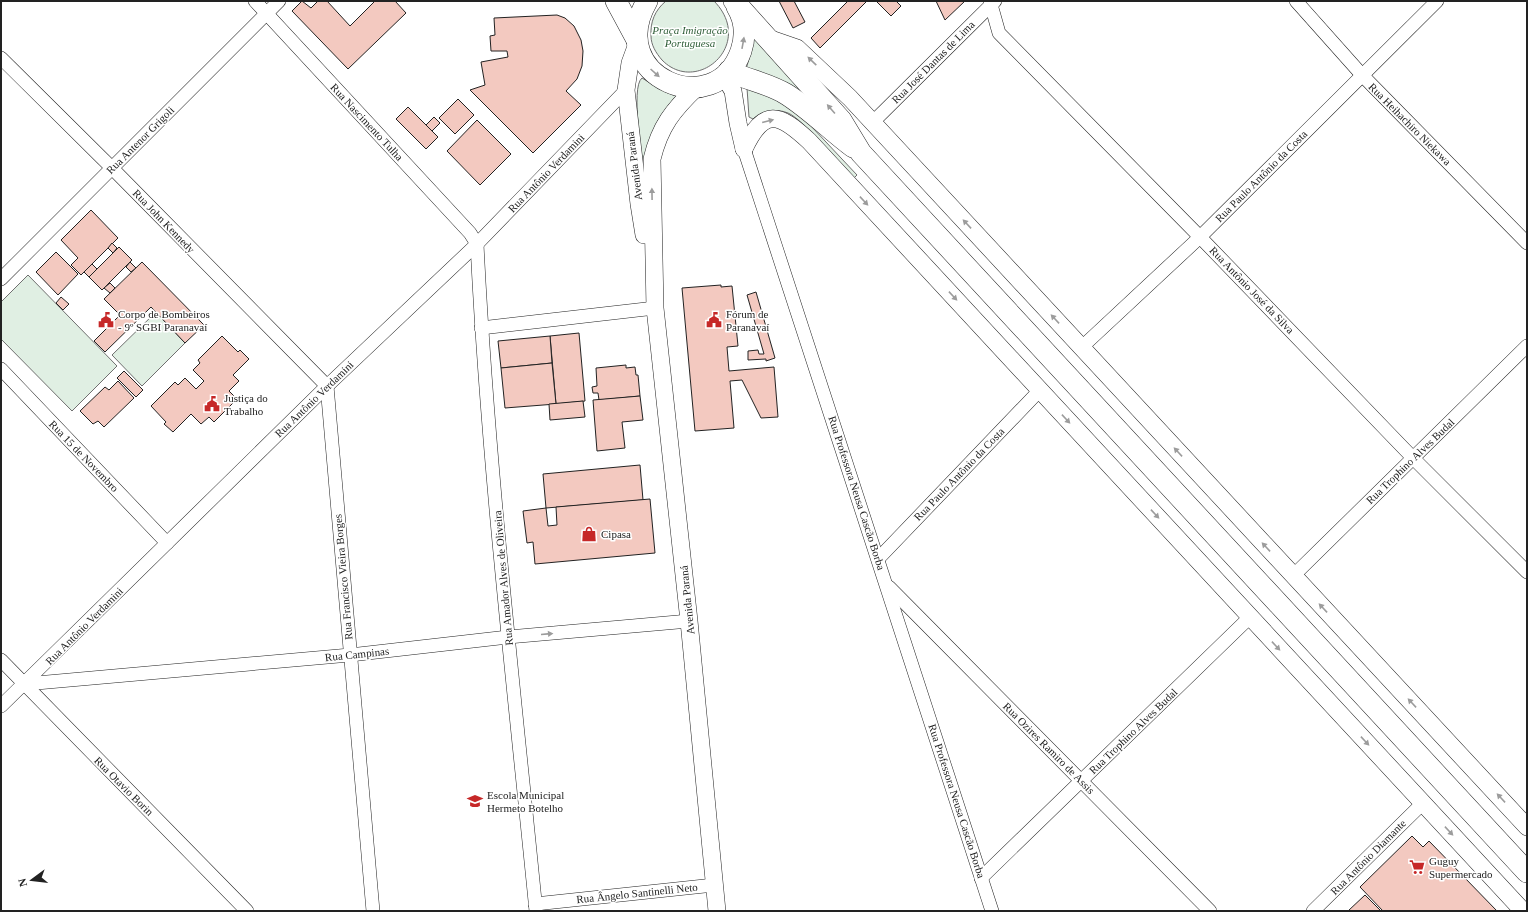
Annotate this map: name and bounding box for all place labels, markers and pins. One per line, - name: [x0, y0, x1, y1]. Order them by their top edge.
- place label: Corpo de Bombeiros - 9º SGBI Paranavaí: [118, 308, 210, 333]
- place label: Fórum de Paranavaí: [726, 308, 769, 333]
- public building icon: Corpo de Bombeiros - 9º SGBI Paranavaí: [97, 311, 115, 329]
- public building icon: Fórum de Paranavaí: [705, 311, 723, 329]
- place label: Justiça do Trabalho: [224, 392, 268, 417]
- public building icon: Justiça do Trabalho: [203, 395, 221, 413]
- shop icon: Cipasa: [580, 525, 598, 543]
- place label: Cipasa: [601, 528, 631, 540]
- place label: Escola Municipal Hermeto Botelho: [487, 789, 564, 814]
- school or university icon: Escola Municipal Hermeto Botelho: [466, 792, 484, 810]
- place label: Guguy Supermercado: [1429, 855, 1493, 880]
- supermarket icon: Guguy Supermercado: [1408, 858, 1426, 876]

